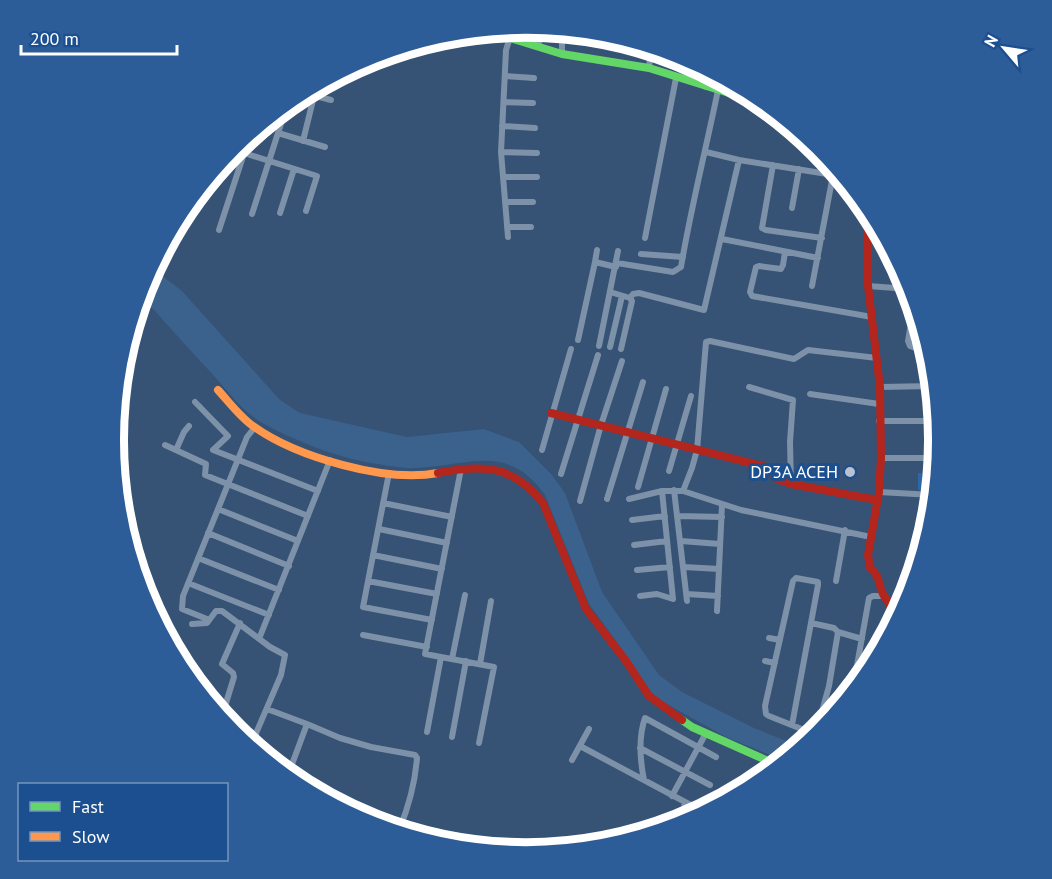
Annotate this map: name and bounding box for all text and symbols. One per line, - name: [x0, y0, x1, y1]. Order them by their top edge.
- scale bar: [21, 18, 177, 56]
- north arrow: [974, 18, 1034, 78]
- text: 200 m: [30, 27, 79, 50]
- text: N: [980, 31, 1002, 50]
- place label: DP3A ACEH: [750, 460, 838, 483]
- marker: DP3A ACEH: [843, 465, 857, 479]
- legend: [18, 783, 228, 861]
- text: Fast: [72, 795, 104, 818]
- text: Slow: [72, 825, 110, 848]

